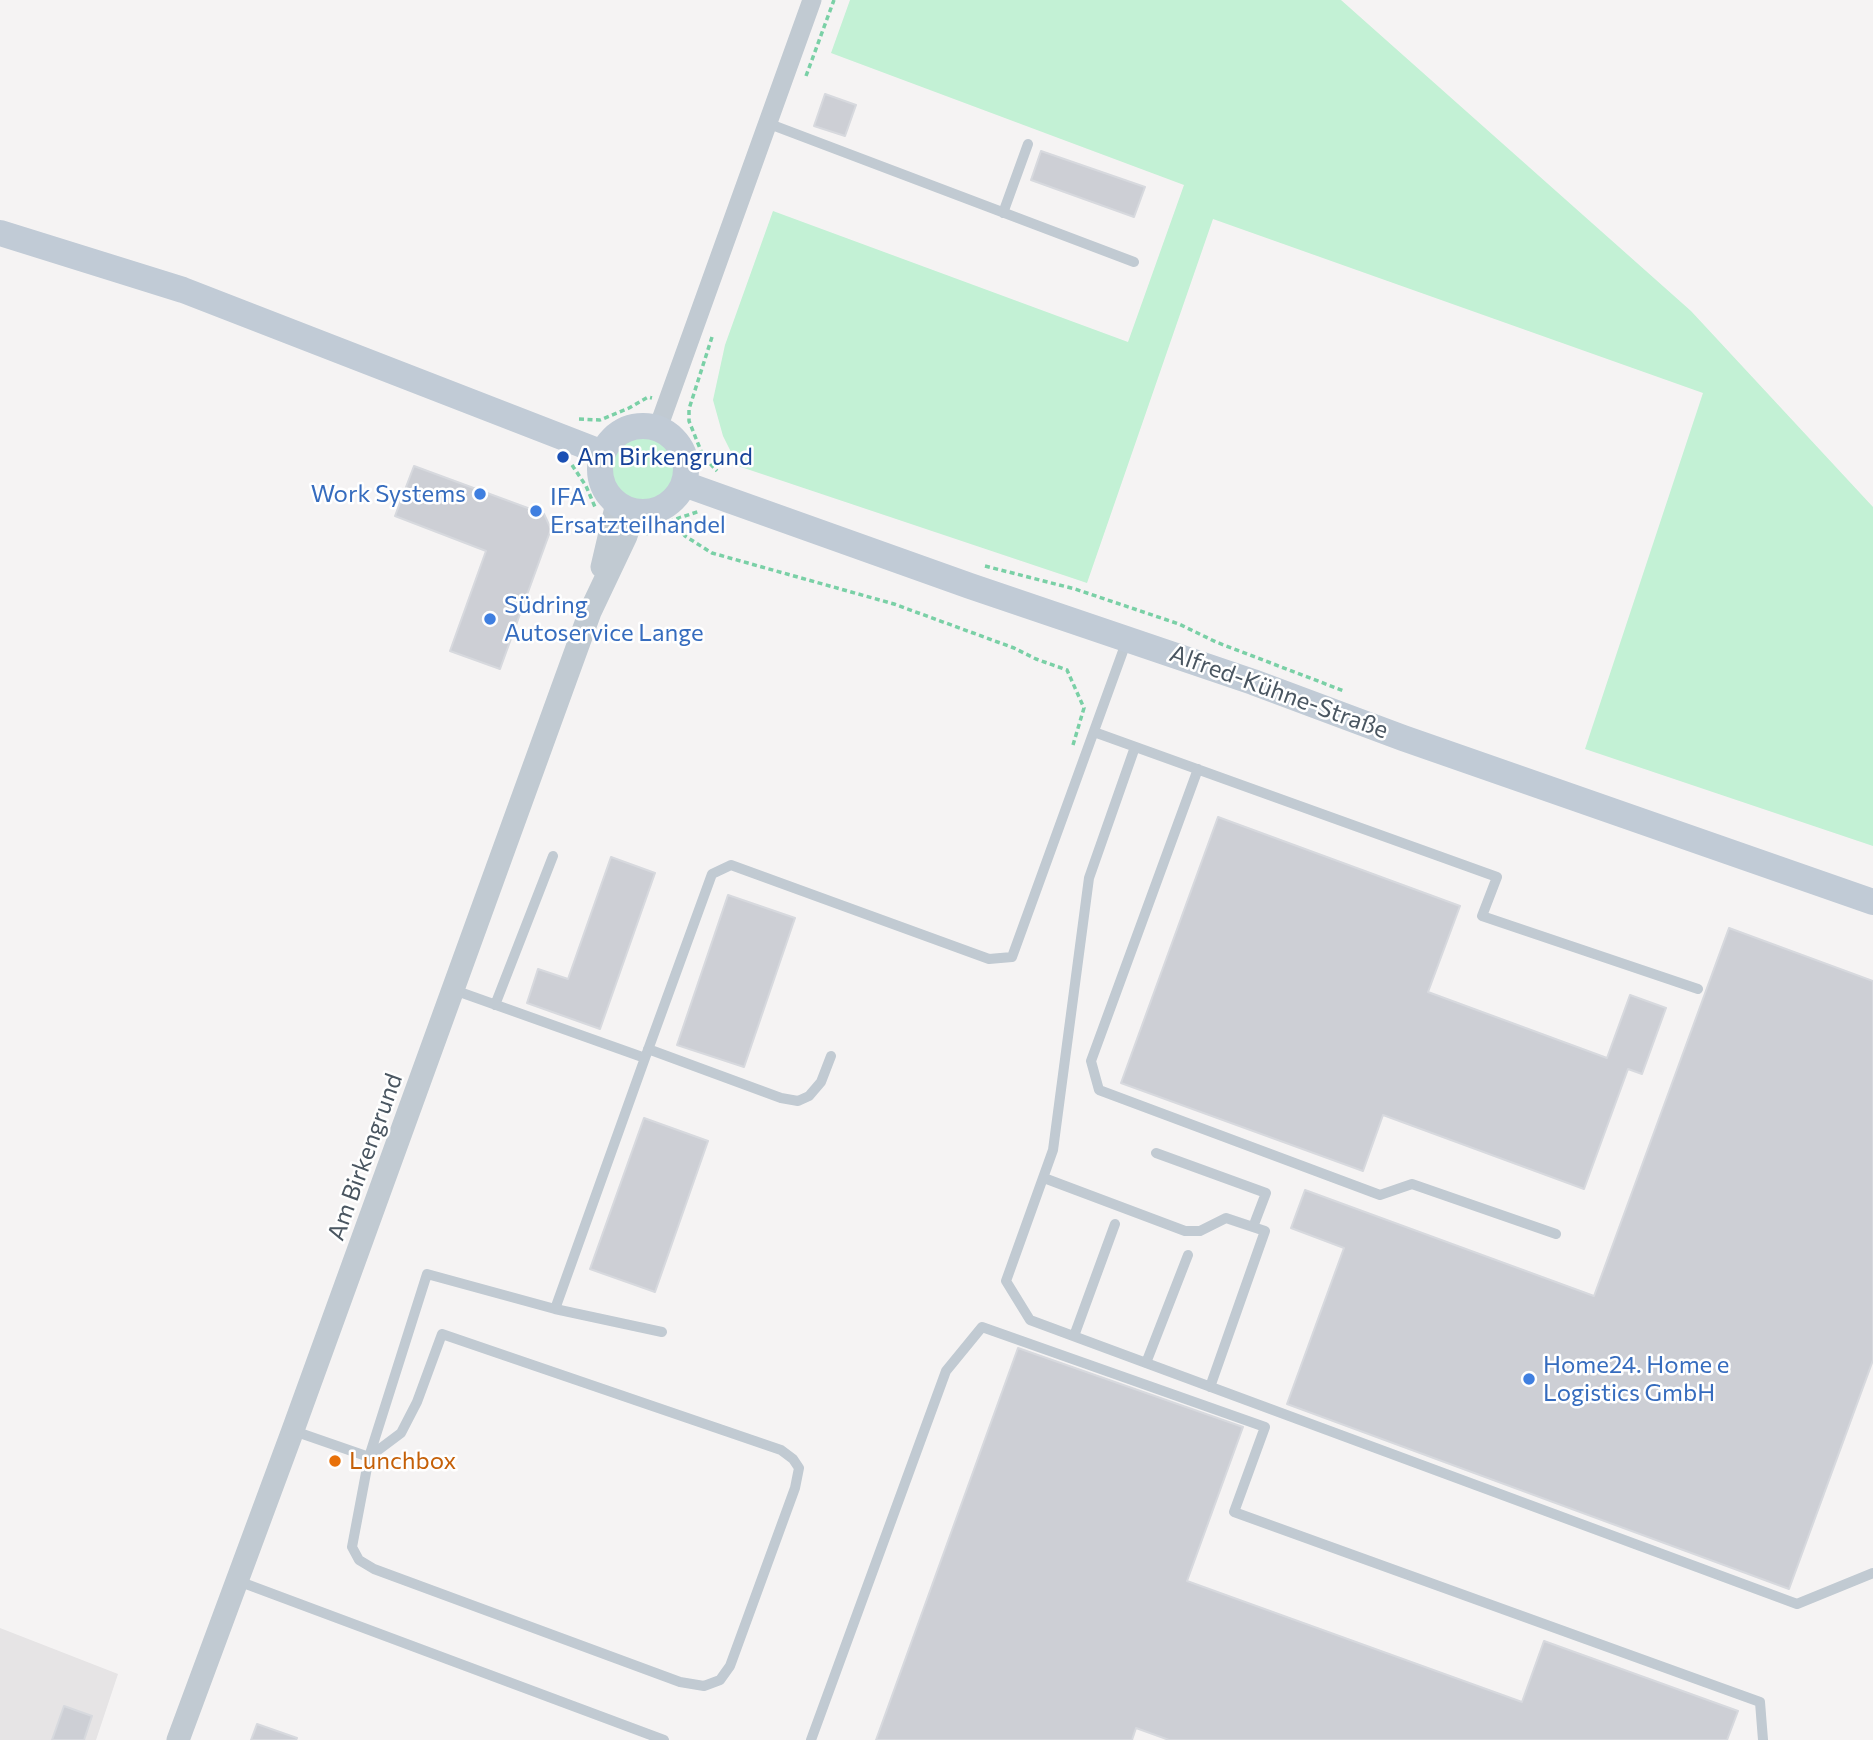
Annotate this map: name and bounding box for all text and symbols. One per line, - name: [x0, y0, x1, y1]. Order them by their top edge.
- place label: Am Birkengrund: [577, 443, 753, 471]
- marker: Am Birkengrund: [555, 449, 571, 465]
- place label: Work Systems: [311, 480, 466, 508]
- place label: IFA Ersatzteilhandel: [550, 483, 726, 539]
- marker: Work Systems: [472, 486, 488, 502]
- marker: IFA Ersatzteilhandel: [528, 503, 544, 519]
- place label: Südring Autoservice Lange: [504, 591, 704, 647]
- marker: Südring Autoservice Lange: [482, 611, 498, 627]
- street label: Alfred-Kühne-Straße: [1166, 639, 1392, 745]
- street label: Am Birkengrund: [321, 1069, 409, 1245]
- place label: Home24. Home e Logistics GmbH: [1543, 1351, 1729, 1407]
- marker: Home24. Home e Logistics GmbH: [1521, 1371, 1537, 1387]
- place label: Lunchbox: [349, 1447, 456, 1475]
- marker: Lunchbox: [327, 1453, 343, 1469]

